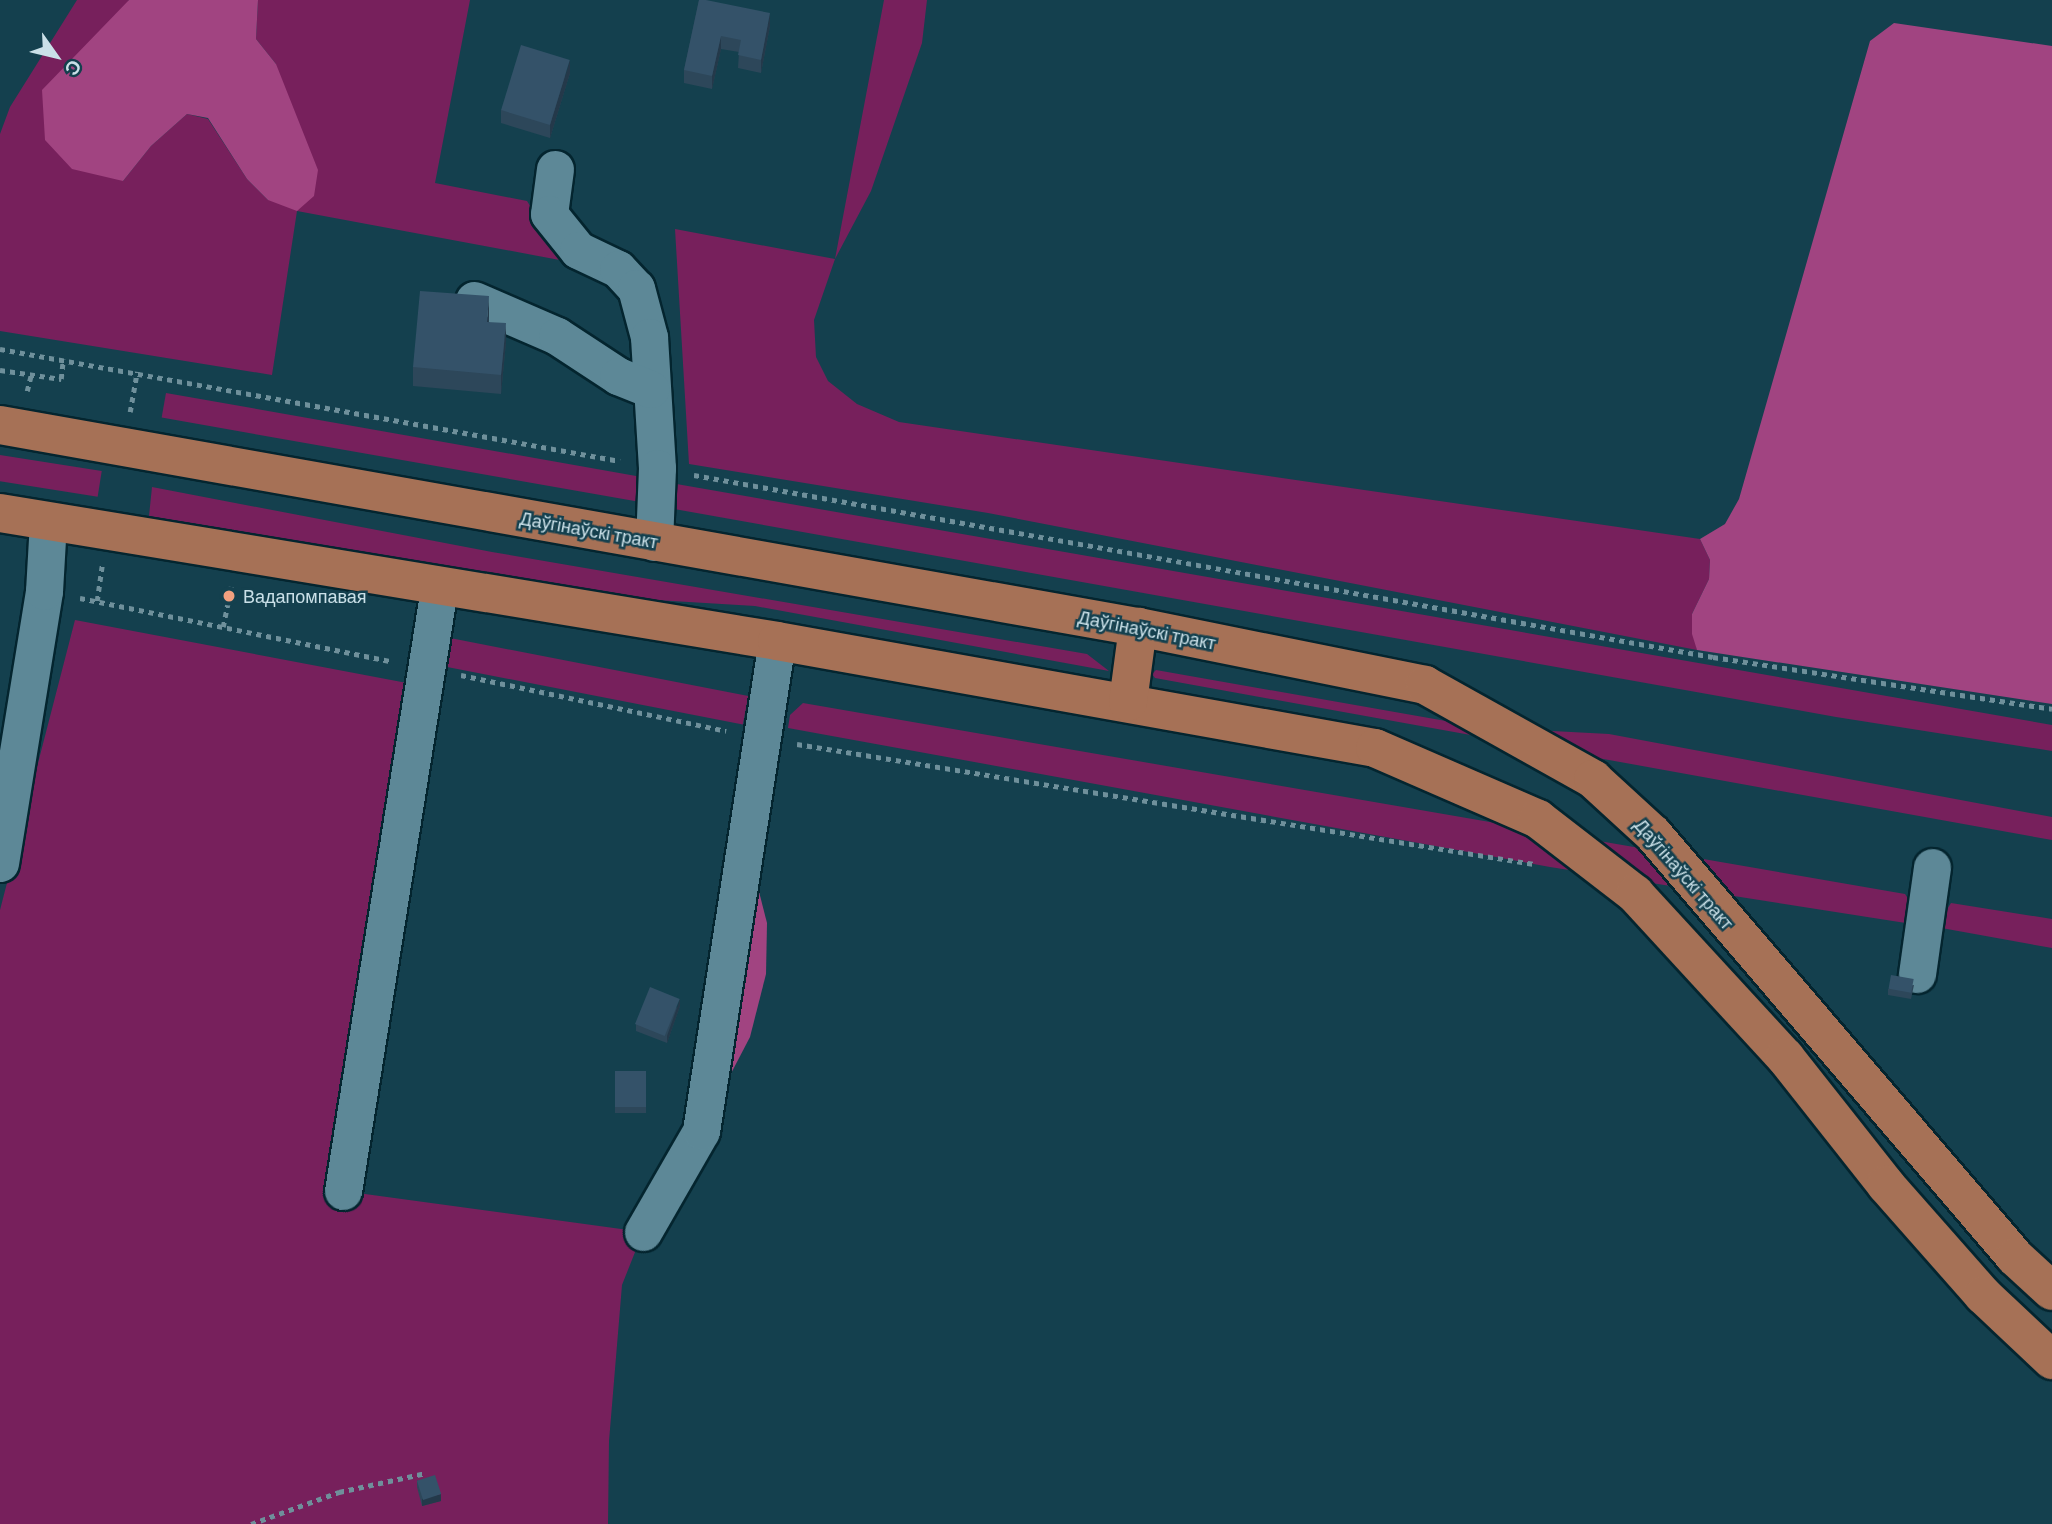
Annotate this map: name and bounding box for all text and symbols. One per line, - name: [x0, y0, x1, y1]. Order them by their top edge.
- north arrow: [21, 21, 91, 91]
- text: С: [60, 56, 87, 80]
- street label: Даўгінаўскі тракт: [518, 507, 660, 553]
- place label: Вадапомпавая: [243, 585, 367, 607]
- marker: Вадапомпавая: [221, 588, 237, 604]
- street label: Даўгінаўскі тракт: [1076, 606, 1218, 654]
- street label: Даўгінаўскі тракт: [1630, 814, 1738, 934]

